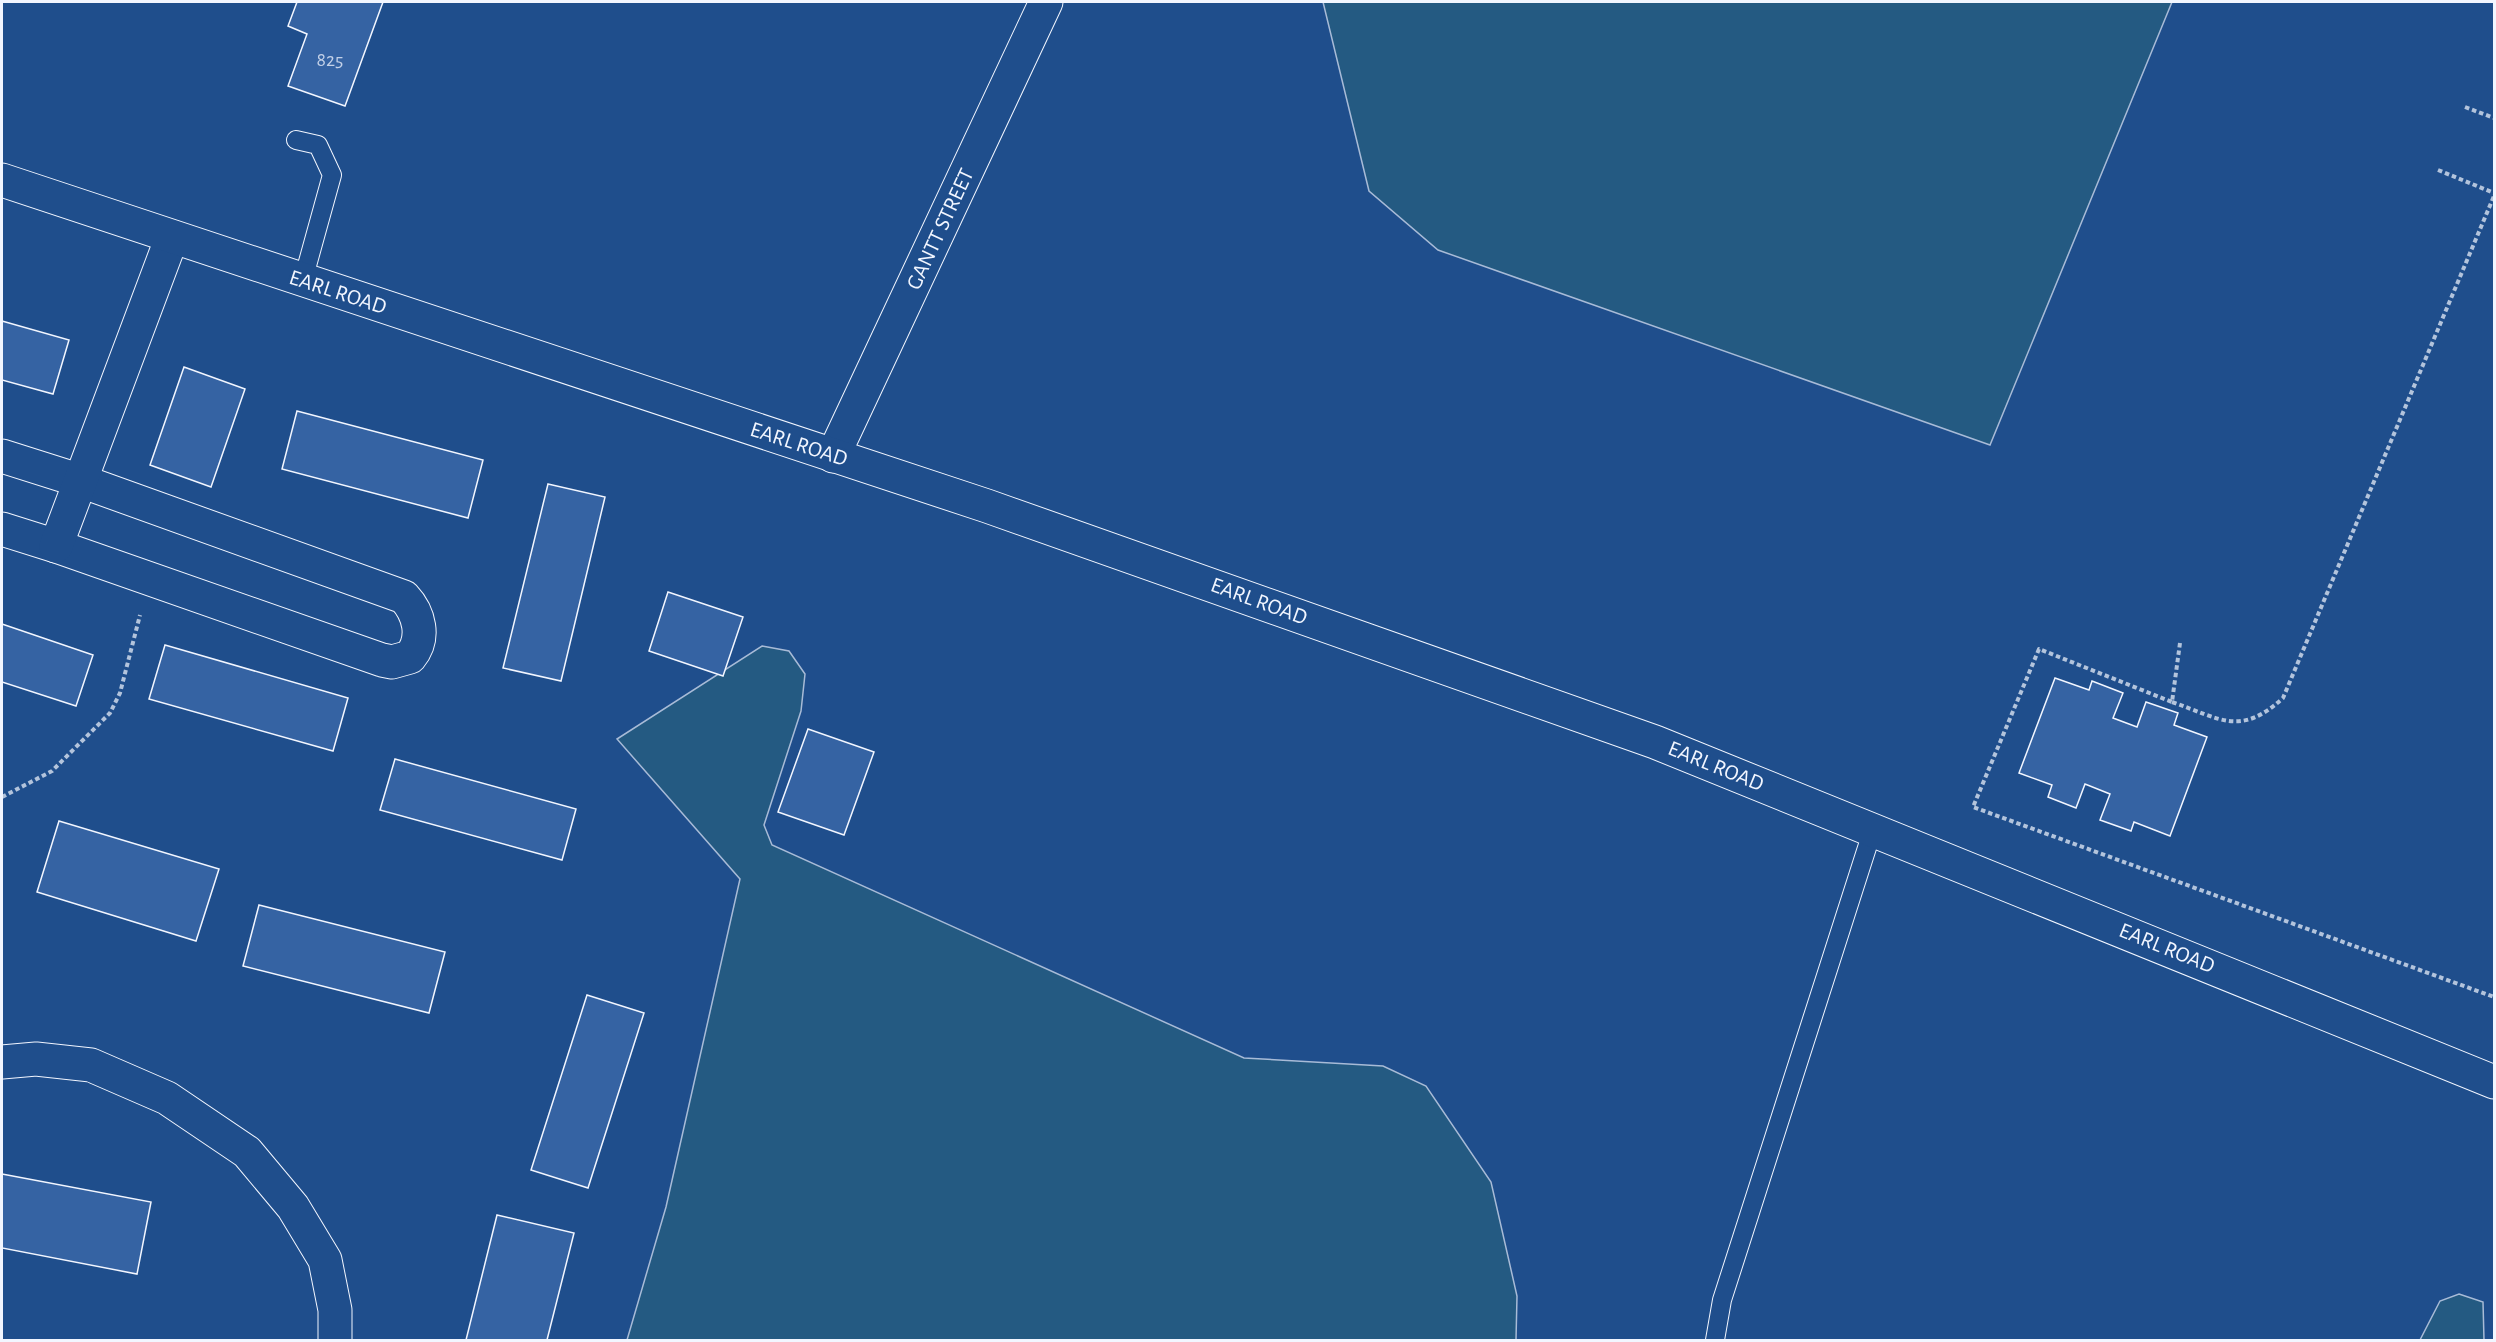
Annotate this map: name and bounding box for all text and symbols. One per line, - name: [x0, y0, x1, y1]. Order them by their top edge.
- house number: 825: [317, 50, 343, 70]
- street label: GANTT STREET: [902, 165, 978, 293]
- street label: EARL ROAD: [287, 266, 389, 318]
- street label: EARL ROAD: [748, 418, 850, 470]
- street label: EARL ROAD: [1208, 573, 1310, 629]
- street label: EARL ROAD: [1665, 737, 1767, 795]
- street label: EARL ROAD: [2116, 919, 2218, 977]

